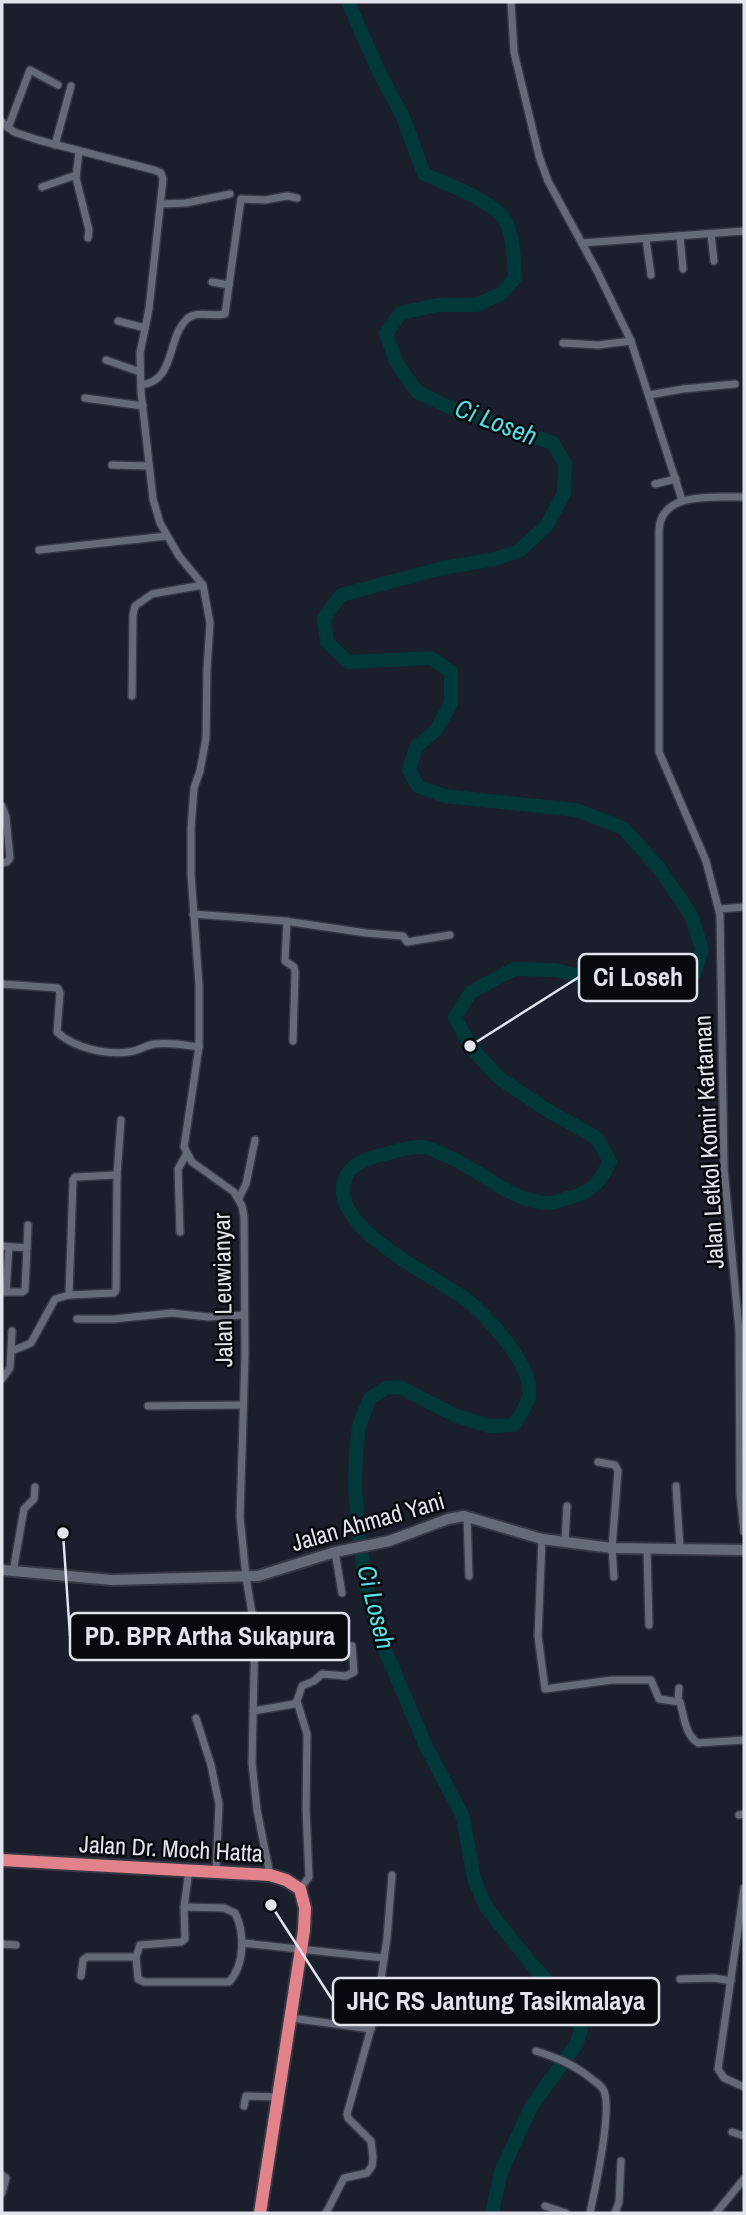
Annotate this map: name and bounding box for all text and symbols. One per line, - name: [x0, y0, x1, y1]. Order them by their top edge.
- water label: Ci Loseh: [450, 390, 542, 453]
- callout: Ci Loseh: [579, 954, 697, 1001]
- text: Ci Loseh: [593, 959, 683, 994]
- street label: Jalan Letkol Komir Kartaman: [685, 1014, 731, 1270]
- street label: Jalan Leuwianyar: [205, 1212, 239, 1367]
- street label: Jalan Ahmad Yani: [287, 1484, 448, 1558]
- water label: Ci Loseh: [349, 1561, 404, 1653]
- callout: PD. BPR Artha Sukapura: [70, 1613, 349, 1660]
- text: PD. BPR Artha Sukapura: [85, 1618, 335, 1653]
- street label: Jalan Dr. Moch Hatta: [78, 1827, 264, 1869]
- callout: JHC RS Jantung Tasikmalaya: [333, 1978, 659, 2025]
- text: JHC RS Jantung Tasikmalaya: [347, 1983, 645, 2018]

